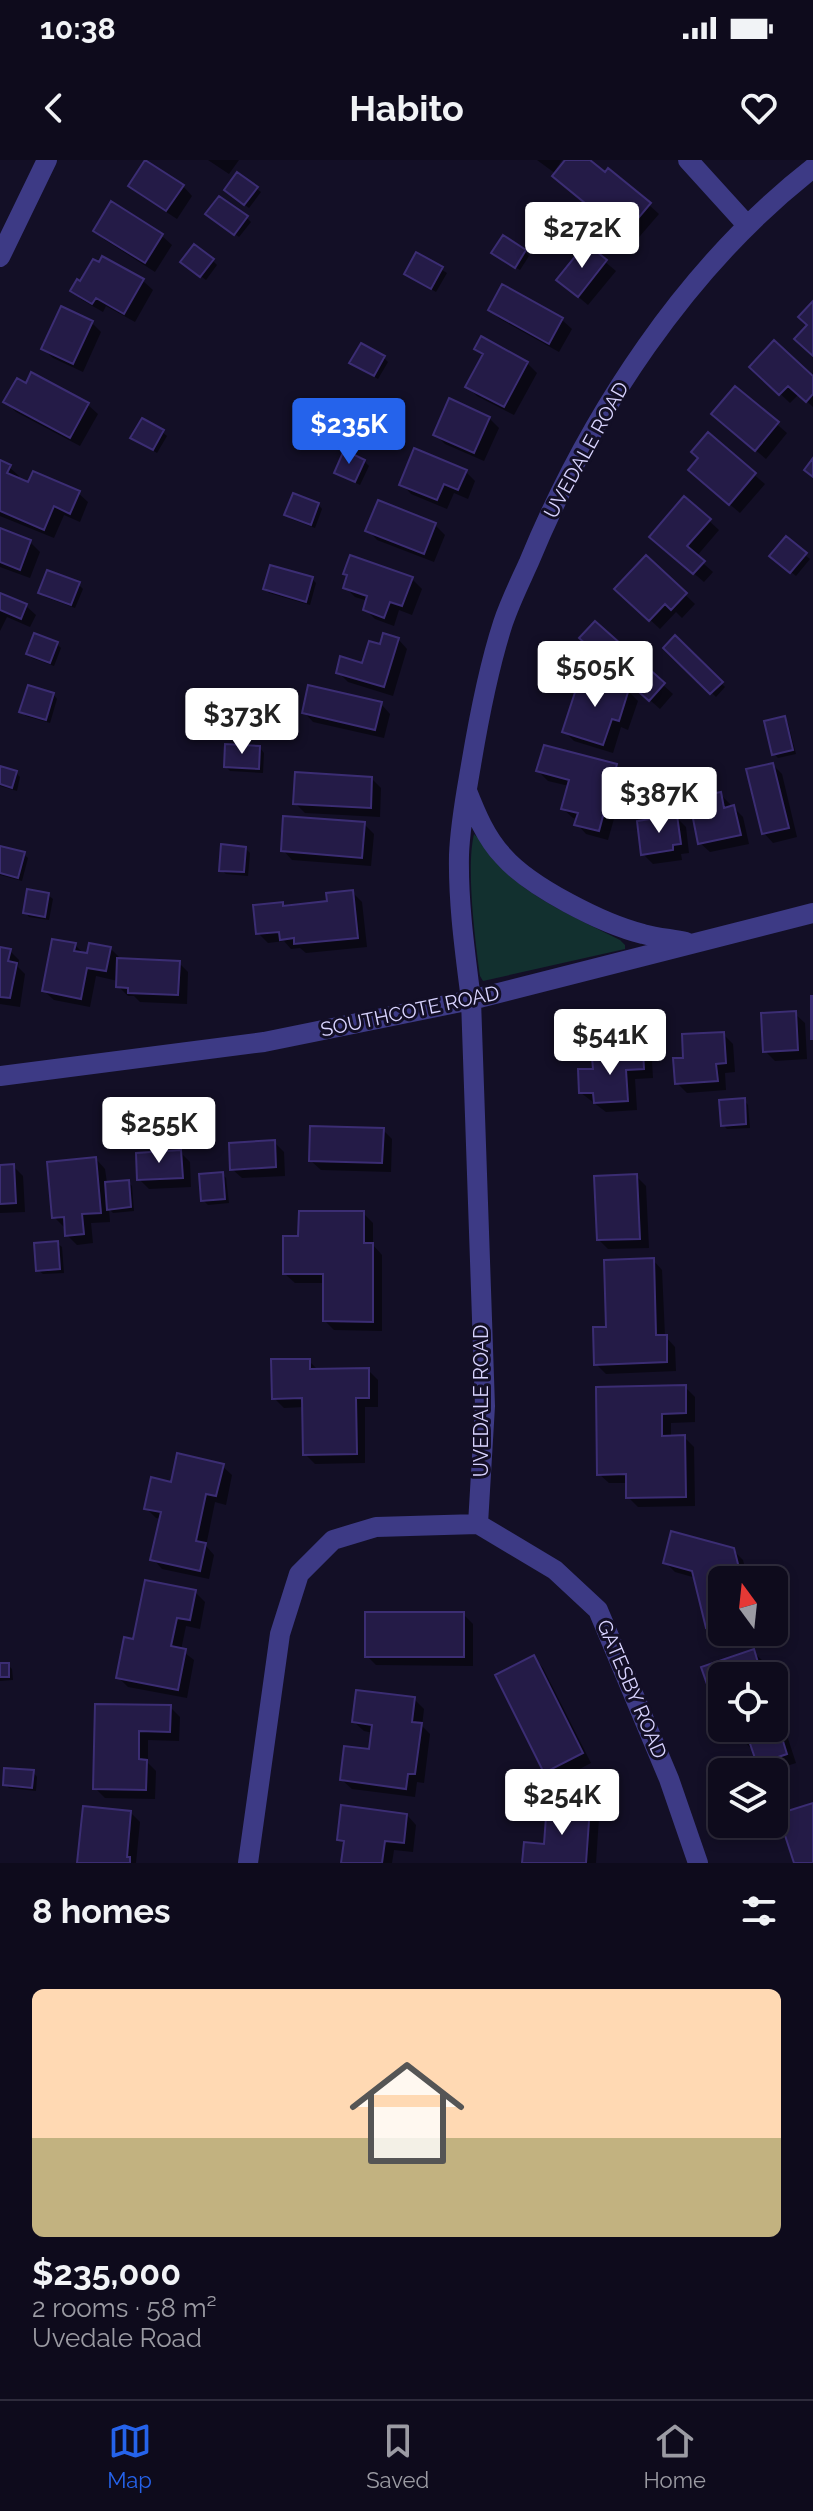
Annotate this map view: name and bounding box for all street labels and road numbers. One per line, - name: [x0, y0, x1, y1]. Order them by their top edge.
- street label: UVEDALE ROAD: [539, 377, 633, 523]
- street label: SOUTHCOTE ROAD: [318, 980, 502, 1042]
- street label: UVEDALE ROAD: [469, 1325, 493, 1477]
- street label: GATESBY ROAD: [592, 1616, 672, 1762]

